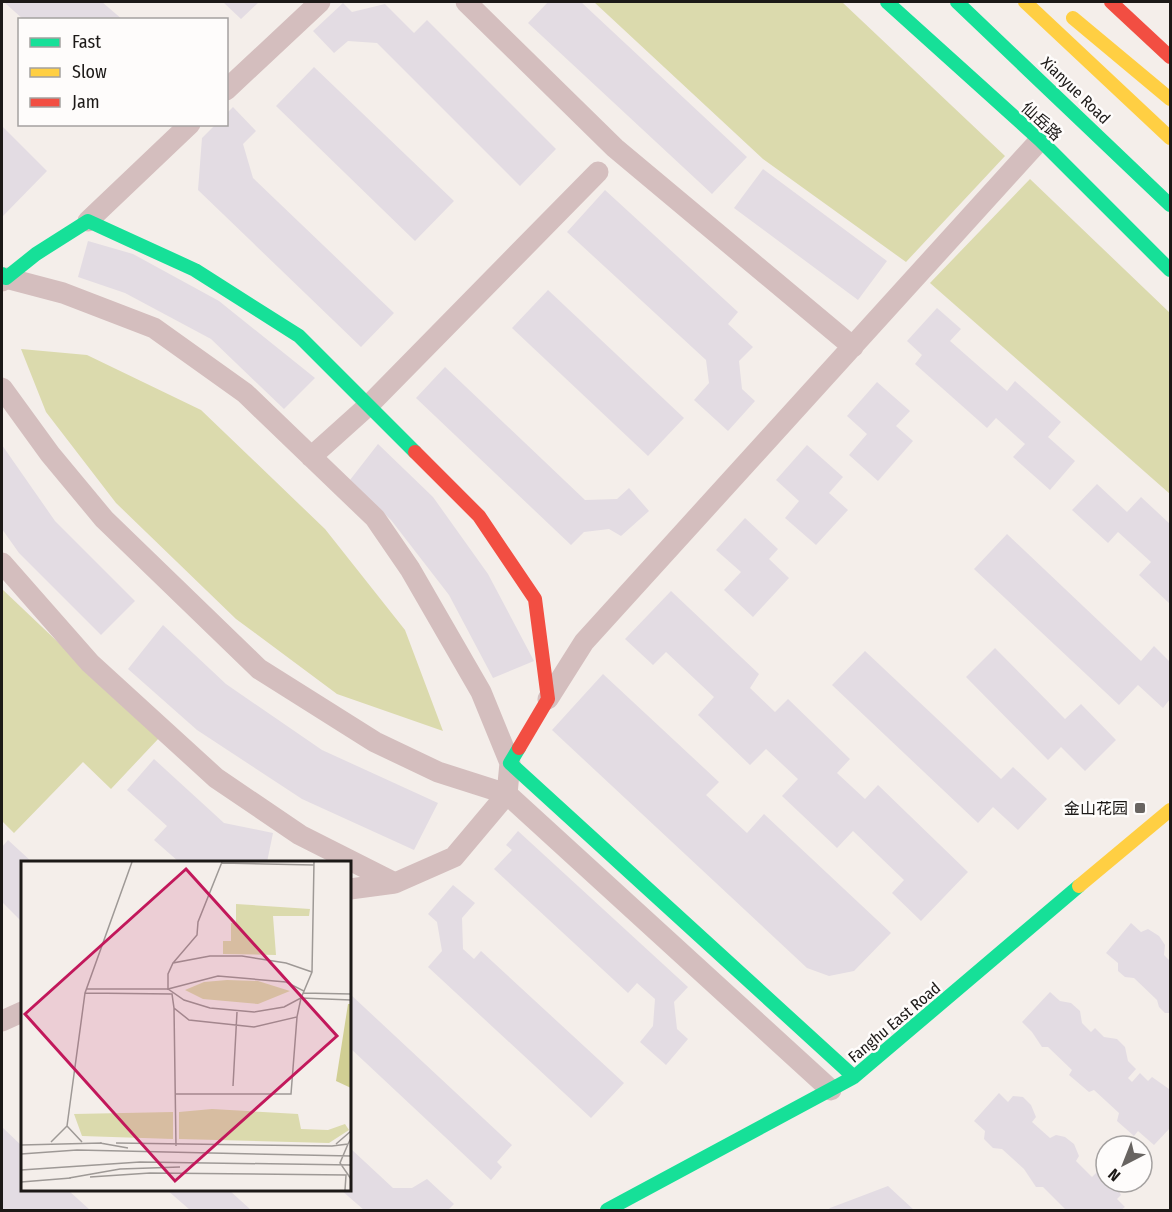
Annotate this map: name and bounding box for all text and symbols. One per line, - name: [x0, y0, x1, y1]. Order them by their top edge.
- legend: [18, 18, 228, 126]
- text: Fast: [72, 31, 101, 53]
- street label: Xianyue Road: [1037, 53, 1114, 128]
- text: Slow: [72, 61, 107, 83]
- text: Jam: [72, 91, 100, 113]
- street label: 仙岳路: [1018, 98, 1066, 145]
- place label: 金山花园: [1064, 799, 1128, 818]
- marker: 金山花园: [1133, 801, 1147, 815]
- inset map: [21, 861, 351, 1191]
- street label: Fanghu East Road: [844, 978, 944, 1066]
- north arrow: [1094, 1134, 1154, 1194]
- text: N: [1104, 1165, 1124, 1185]

